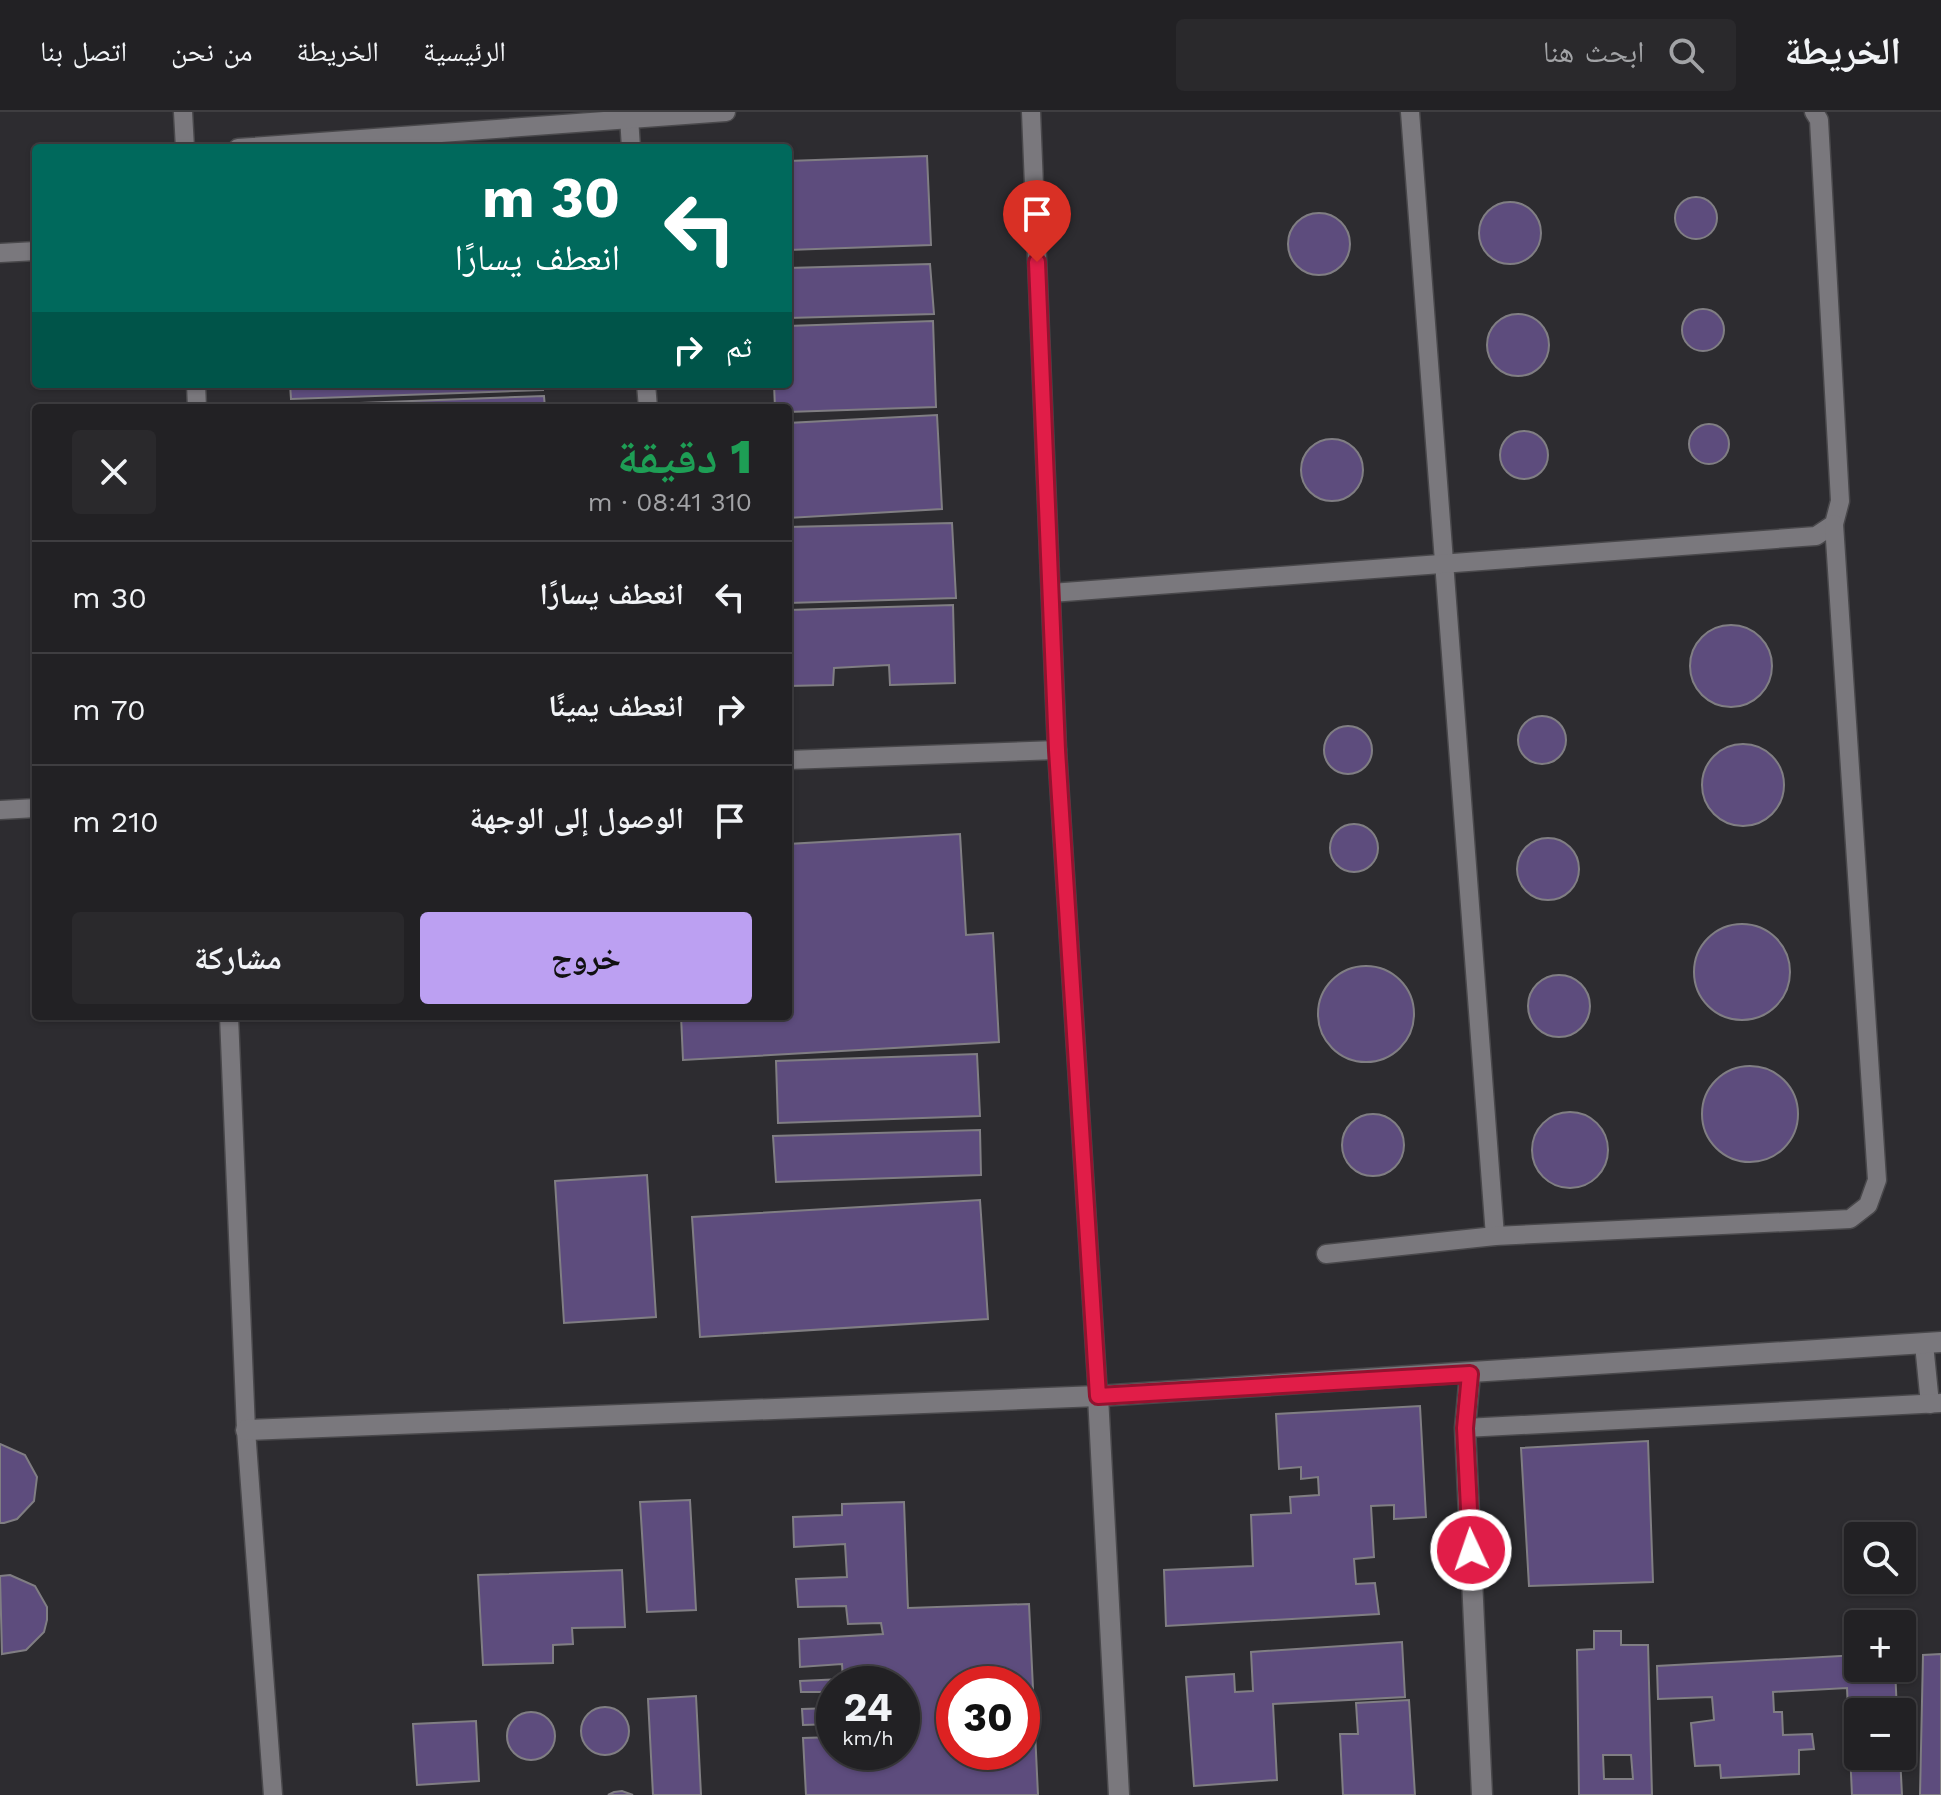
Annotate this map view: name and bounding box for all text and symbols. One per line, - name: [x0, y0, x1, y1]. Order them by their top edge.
- search box: [1176, 19, 1736, 91]
- text: الخريطة: [1784, 29, 1901, 73]
- icon: search: [1664, 33, 1708, 77]
- text: ابحث هنا: [1543, 34, 1644, 69]
- text: اتصل بنا: [40, 35, 127, 68]
- text: من نحن: [171, 35, 253, 68]
- text: الخريطة: [297, 35, 379, 68]
- text: الرئيسية: [423, 35, 506, 68]
- text: 30 m: [482, 165, 620, 231]
- icon: left: [648, 176, 752, 280]
- pin: [1003, 180, 1071, 262]
- icon: arrive: [1015, 192, 1059, 236]
- text: انعطف يسارًا: [455, 237, 620, 279]
- icon: right: [666, 328, 710, 372]
- text: ثم: [726, 329, 752, 364]
- text: 1 دقيقة: [617, 428, 752, 485]
- button: close: [72, 430, 156, 514]
- text: 310 m · 08:41: [588, 487, 752, 517]
- icon: left: [708, 575, 752, 619]
- text: انعطف يسارًا: [539, 576, 684, 611]
- text: 30 m: [72, 580, 147, 615]
- icon: right: [708, 687, 752, 731]
- text: انعطف يمينًا: [548, 688, 684, 723]
- text: 70 m: [72, 692, 146, 727]
- icon: arrive: [708, 799, 752, 843]
- text: الوصول إلى الوجهة: [470, 800, 684, 835]
- text: 210 m: [72, 804, 159, 839]
- button: مشاركة: [72, 912, 404, 1004]
- button: خروج: [420, 912, 752, 1004]
- position arrow: [1429, 1508, 1513, 1592]
- map controls: [1844, 1522, 1916, 1770]
- button: search: [1844, 1522, 1916, 1594]
- button: +: [1844, 1610, 1916, 1682]
- speed limit sign: 30: [936, 1666, 1040, 1770]
- text: 24: [843, 1684, 893, 1731]
- button: −: [1844, 1698, 1916, 1770]
- text: km/h: [842, 1726, 894, 1750]

